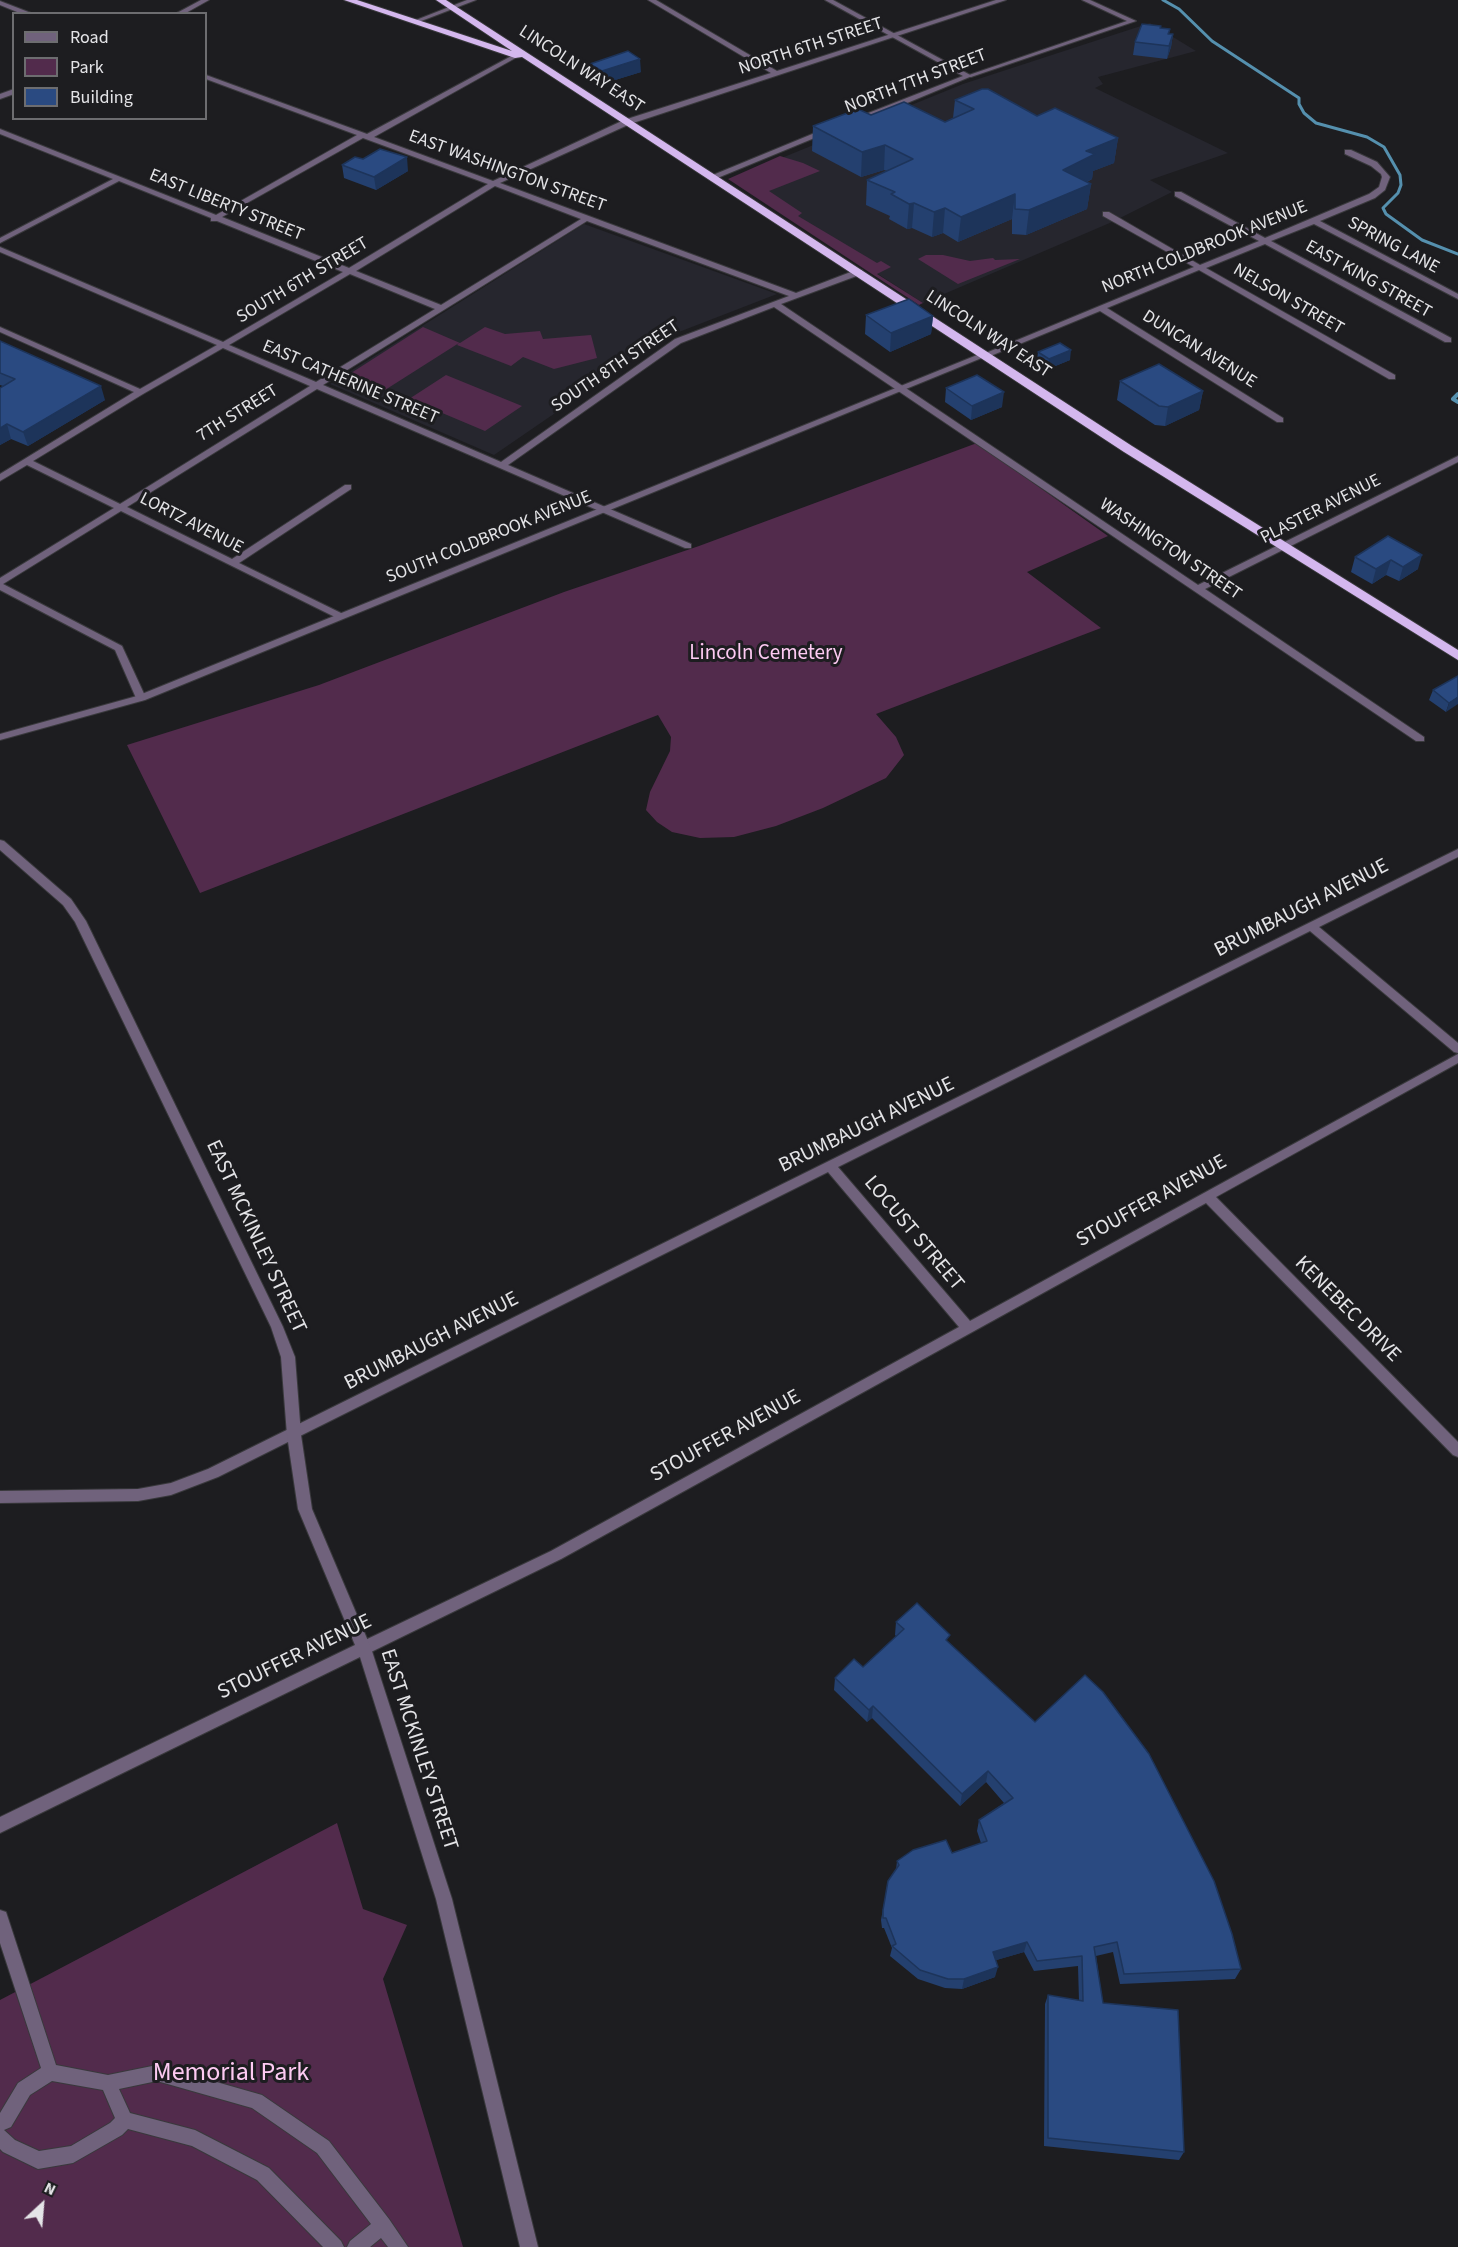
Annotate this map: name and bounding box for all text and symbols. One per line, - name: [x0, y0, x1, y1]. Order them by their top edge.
- legend: [12, 12, 207, 120]
- street label: NORTH 6TH STREET: [736, 14, 886, 80]
- street label: LINCOLN WAY EAST: [514, 21, 648, 119]
- text: Road: [70, 25, 109, 50]
- street label: NORTH 7TH STREET: [842, 45, 990, 119]
- text: Park: [70, 55, 104, 80]
- text: Building: [70, 85, 133, 110]
- street label: EAST WASHINGTON STREET: [405, 126, 609, 218]
- street label: EAST LIBERTY STREET: [146, 165, 306, 247]
- street label: NORTH COLDBROOK AVENUE: [1099, 197, 1311, 299]
- street label: SPRING LANE: [1343, 213, 1443, 279]
- street label: SOUTH 6TH STREET: [233, 233, 373, 329]
- street label: EAST KING STREET: [1301, 236, 1435, 324]
- street label: NELSON STREET: [1229, 260, 1347, 340]
- street label: LINCOLN WAY EAST: [921, 286, 1055, 384]
- street label: DUNCAN AVENUE: [1138, 306, 1260, 394]
- street label: SOUTH 8TH STREET: [548, 316, 684, 418]
- street label: EAST CATHERINE STREET: [259, 336, 441, 430]
- street label: 7TH STREET: [193, 381, 283, 447]
- street label: PLASTER AVENUE: [1257, 470, 1385, 550]
- street label: SOUTH COLDBROOK AVENUE: [383, 487, 595, 589]
- street label: LORTZ AVENUE: [136, 489, 246, 559]
- street label: WASHINGTON STREET: [1095, 494, 1245, 606]
- park label: Lincoln Cemetery: [689, 641, 843, 667]
- street label: BRUMBAUGH AVENUE: [1211, 854, 1393, 964]
- street label: BRUMBAUGH AVENUE: [775, 1073, 959, 1179]
- street label: EAST MCKINLEY STREET: [199, 1136, 311, 1338]
- street label: STOUFFER AVENUE: [1072, 1150, 1232, 1254]
- street label: LOCUST STREET: [858, 1171, 968, 1297]
- street label: KENEBEC DRIVE: [1289, 1252, 1405, 1368]
- street label: BRUMBAUGH AVENUE: [341, 1287, 523, 1397]
- street label: STOUFFER AVENUE: [646, 1385, 806, 1489]
- street label: STOUFFER AVENUE: [214, 1610, 376, 1706]
- street label: EAST MCKINLEY STREET: [374, 1646, 462, 1854]
- park label: Memorial Park: [153, 2058, 309, 2090]
- north arrow: [12, 2175, 72, 2235]
- text: N: [40, 2177, 59, 2201]

